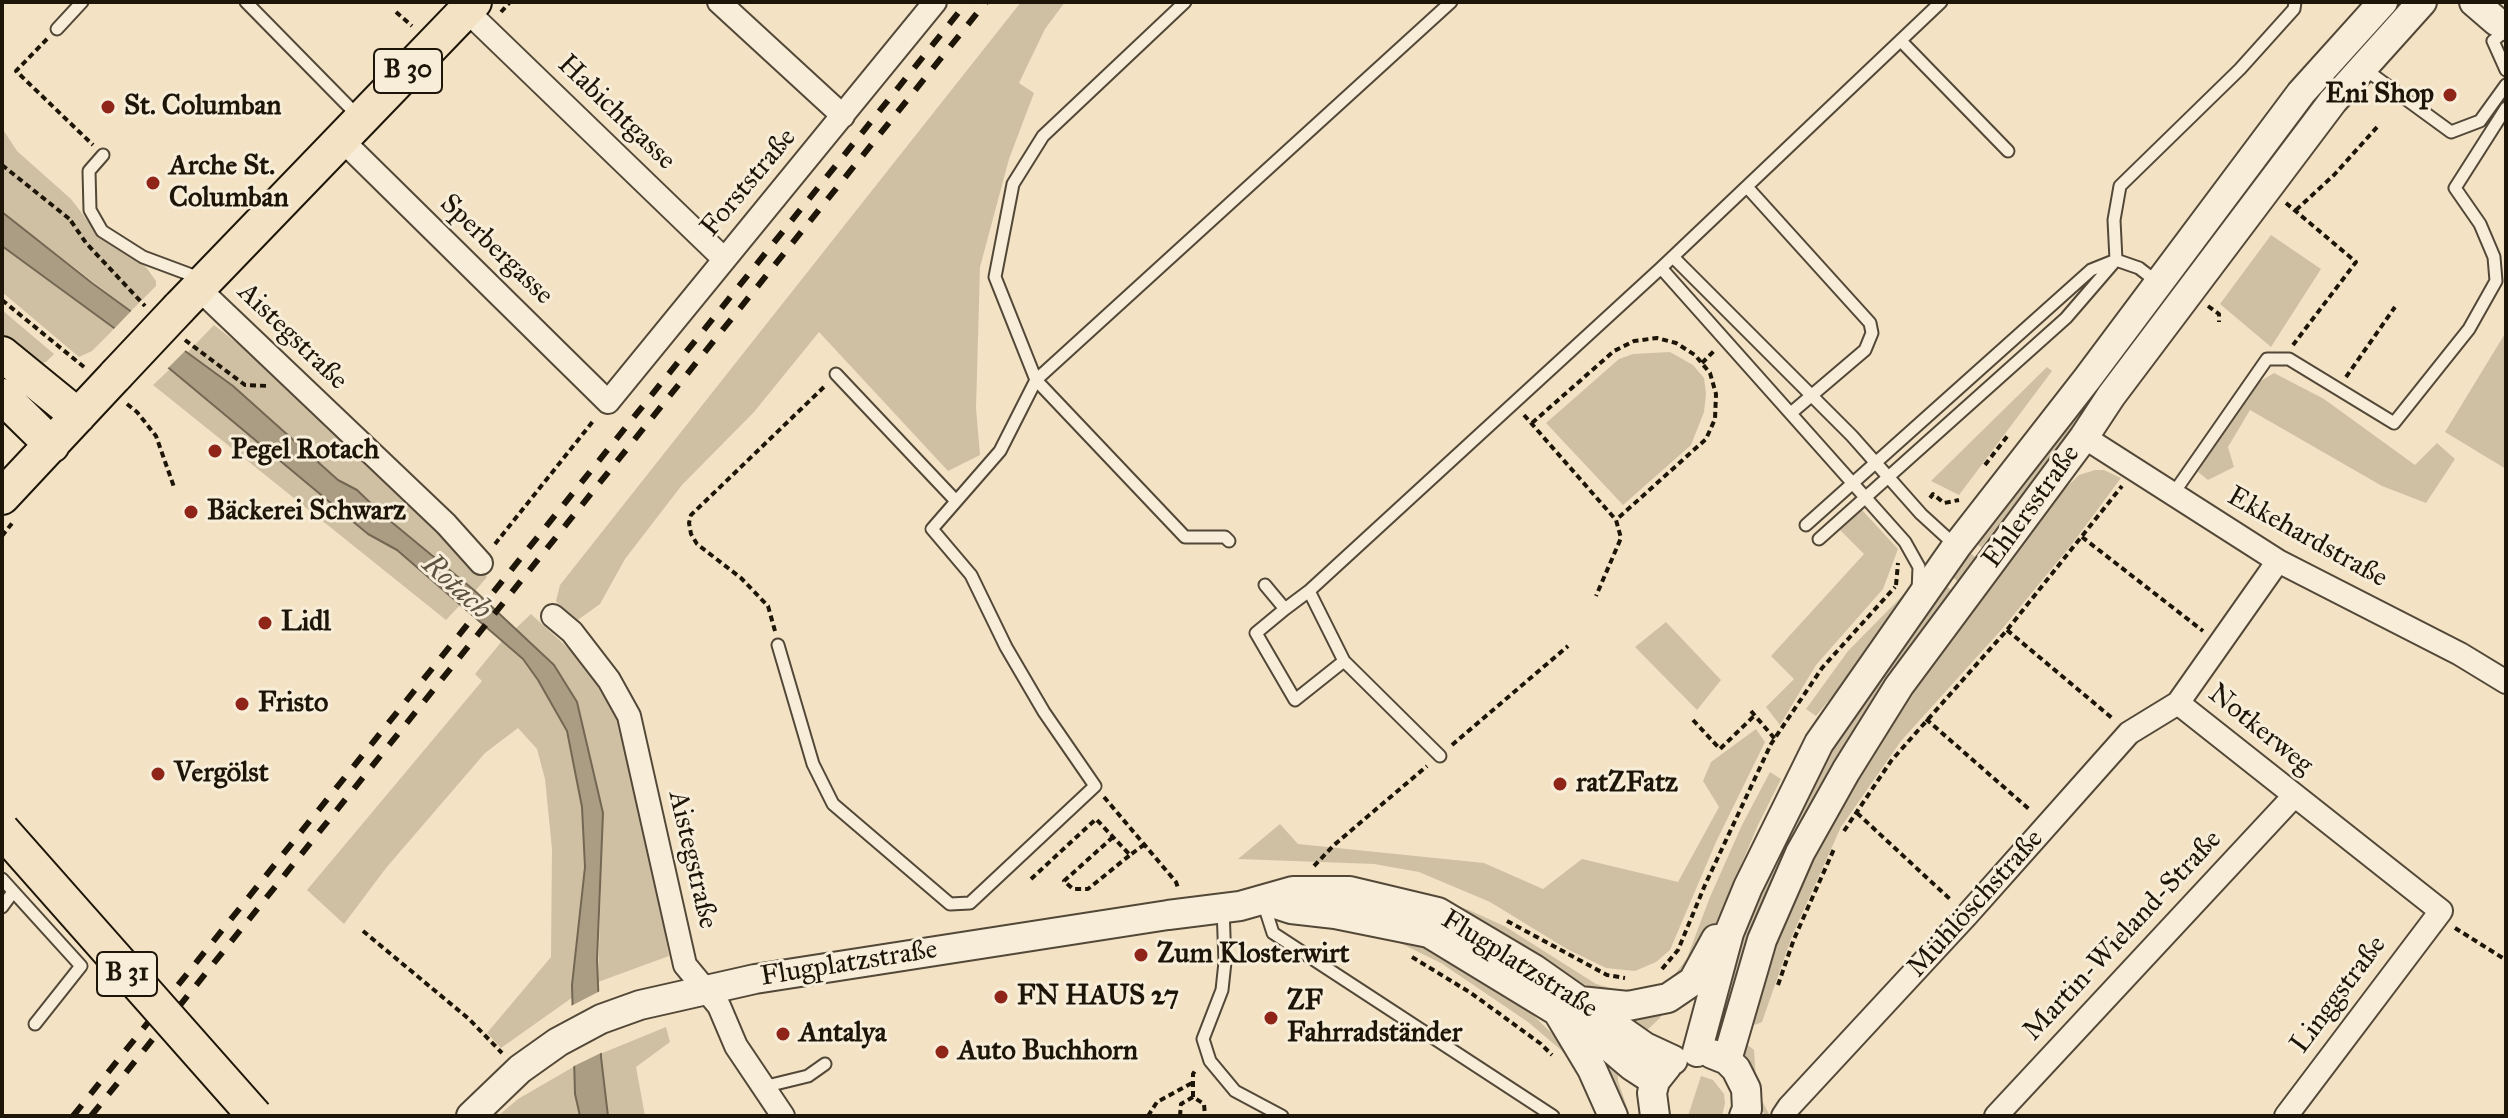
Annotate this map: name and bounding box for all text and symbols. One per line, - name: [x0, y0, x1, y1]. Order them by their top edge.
- street label: Habichtgasse: [550, 48, 682, 178]
- road number: B 30: [374, 49, 442, 93]
- place label: Eni Shop: [2325, 78, 2434, 112]
- marker: Eni Shop: [2441, 86, 2459, 104]
- place label: St. Columban: [124, 90, 281, 124]
- marker: St. Columban: [99, 98, 117, 116]
- street label: Forststraße: [694, 122, 804, 244]
- place label: Arche St. Columban: [169, 150, 289, 216]
- marker: Arche St. Columban: [144, 174, 162, 192]
- street label: Sperbergasse: [432, 188, 560, 312]
- street label: Aistegstraße: [230, 276, 354, 398]
- place label: Pegel Rotach: [231, 434, 379, 468]
- street label: Ehlersstraße: [1976, 439, 2088, 575]
- marker: Pegel Rotach: [206, 442, 224, 460]
- street label: Ekkehardstraße: [2221, 480, 2393, 596]
- place label: Bäckerei Schwarz: [207, 495, 406, 529]
- marker: Bäckerei Schwarz: [182, 503, 200, 521]
- water label: Rotach: [414, 548, 498, 628]
- place label: Lidl: [281, 606, 331, 640]
- marker: Lidl: [256, 614, 274, 632]
- street label: Notkerweg: [2201, 677, 2319, 783]
- place label: Fristo: [258, 687, 328, 721]
- marker: Fristo: [233, 695, 251, 713]
- place label: Vergölst: [174, 757, 269, 791]
- marker: Vergölst: [149, 765, 167, 783]
- place label: ratZFatz: [1576, 767, 1678, 801]
- marker: ratZFatz: [1551, 775, 1569, 793]
- street label: Aistegstraße: [660, 788, 724, 932]
- street label: Mühlöschstraße: [1901, 823, 2051, 985]
- street label: Martin-Wieland-Straße: [2017, 824, 2229, 1048]
- street label: Flugplatzstraße: [1434, 903, 1604, 1027]
- street label: Linggstraße: [2284, 930, 2394, 1060]
- street label: Flugplatzstraße: [758, 933, 940, 995]
- place label: Zum Klosterwirt: [1157, 938, 1350, 972]
- marker: Zum Klosterwirt: [1132, 946, 1150, 964]
- road number: B 31: [97, 952, 157, 996]
- place label: FN HAUS 27: [1017, 980, 1179, 1014]
- place label: ZF Fahrradständer: [1287, 985, 1462, 1051]
- marker: FN HAUS 27: [992, 988, 1010, 1006]
- marker: ZF Fahrradständer: [1262, 1009, 1280, 1027]
- place label: Antalya: [799, 1017, 887, 1051]
- marker: Antalya: [774, 1025, 792, 1043]
- place label: Auto Buchhorn: [958, 1035, 1138, 1069]
- marker: Auto Buchhorn: [933, 1043, 951, 1061]

